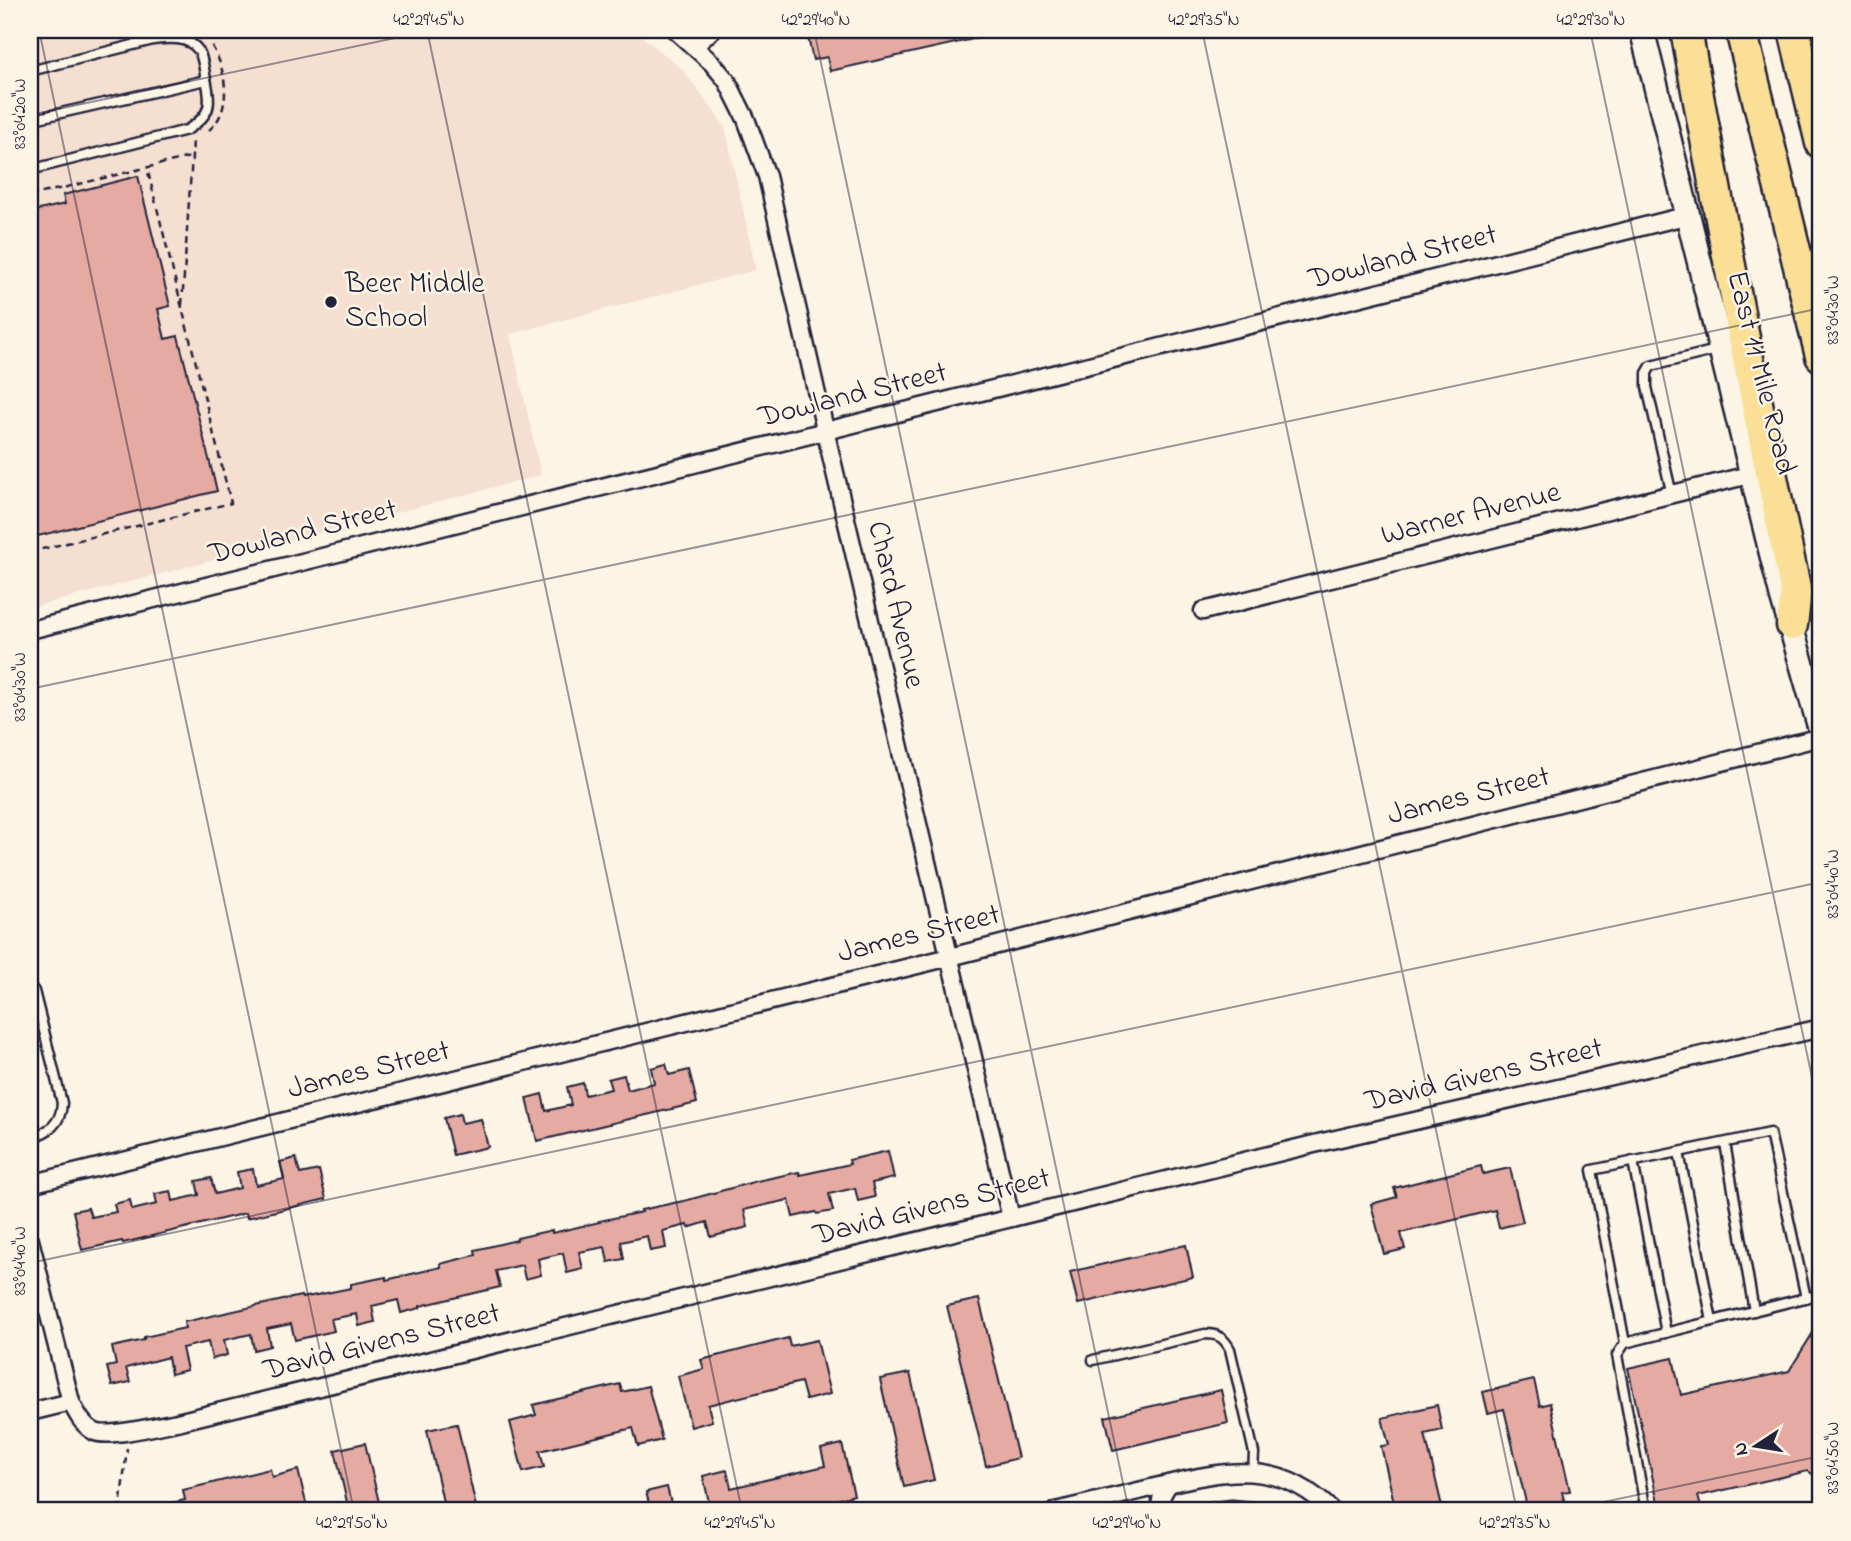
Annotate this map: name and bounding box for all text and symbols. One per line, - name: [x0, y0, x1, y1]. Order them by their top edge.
- text: 42°29'45"N: [393, 8, 465, 34]
- text: 42°29'40"N: [782, 8, 851, 34]
- text: 42°29'35"N: [1168, 8, 1240, 34]
- text: 42°29'30"N: [1556, 8, 1626, 34]
- text: 83°04'20"W: [8, 78, 34, 149]
- street label: Dowland Street: [1303, 213, 1502, 303]
- place label: Beer Middle School: [344, 263, 485, 341]
- street label: East 11 Mile Road: [1713, 266, 1807, 480]
- text: 83°04'30"W: [1821, 275, 1847, 345]
- marker: Beer Middle School: [323, 294, 339, 310]
- street label: Dowland Street: [753, 351, 952, 441]
- street label: Warner Avenue: [1377, 471, 1566, 559]
- street label: Dowland Street: [203, 488, 402, 578]
- street label: Chard Avenue: [854, 517, 936, 693]
- text: 83°04'30"W: [8, 652, 34, 722]
- street label: James Street: [1383, 756, 1555, 838]
- text: 83°04'40"W: [1821, 849, 1847, 919]
- street label: James Street: [833, 894, 1005, 976]
- street label: David Givens Street: [1360, 1027, 1607, 1125]
- street label: James Street: [283, 1030, 455, 1112]
- street label: David Givens Street: [808, 1157, 1055, 1259]
- text: 83°04'40"W: [8, 1226, 34, 1296]
- street label: David Givens Street: [258, 1292, 505, 1394]
- north arrow: [1722, 1412, 1792, 1482]
- text: 83°04'50"W: [1821, 1422, 1847, 1494]
- text: N: [1727, 1440, 1756, 1458]
- text: 42°29'50"N: [316, 1511, 388, 1537]
- text: 42°29'45"N: [704, 1511, 776, 1537]
- text: 42°29'40"N: [1093, 1511, 1162, 1537]
- text: 42°29'35"N: [1479, 1511, 1551, 1537]

